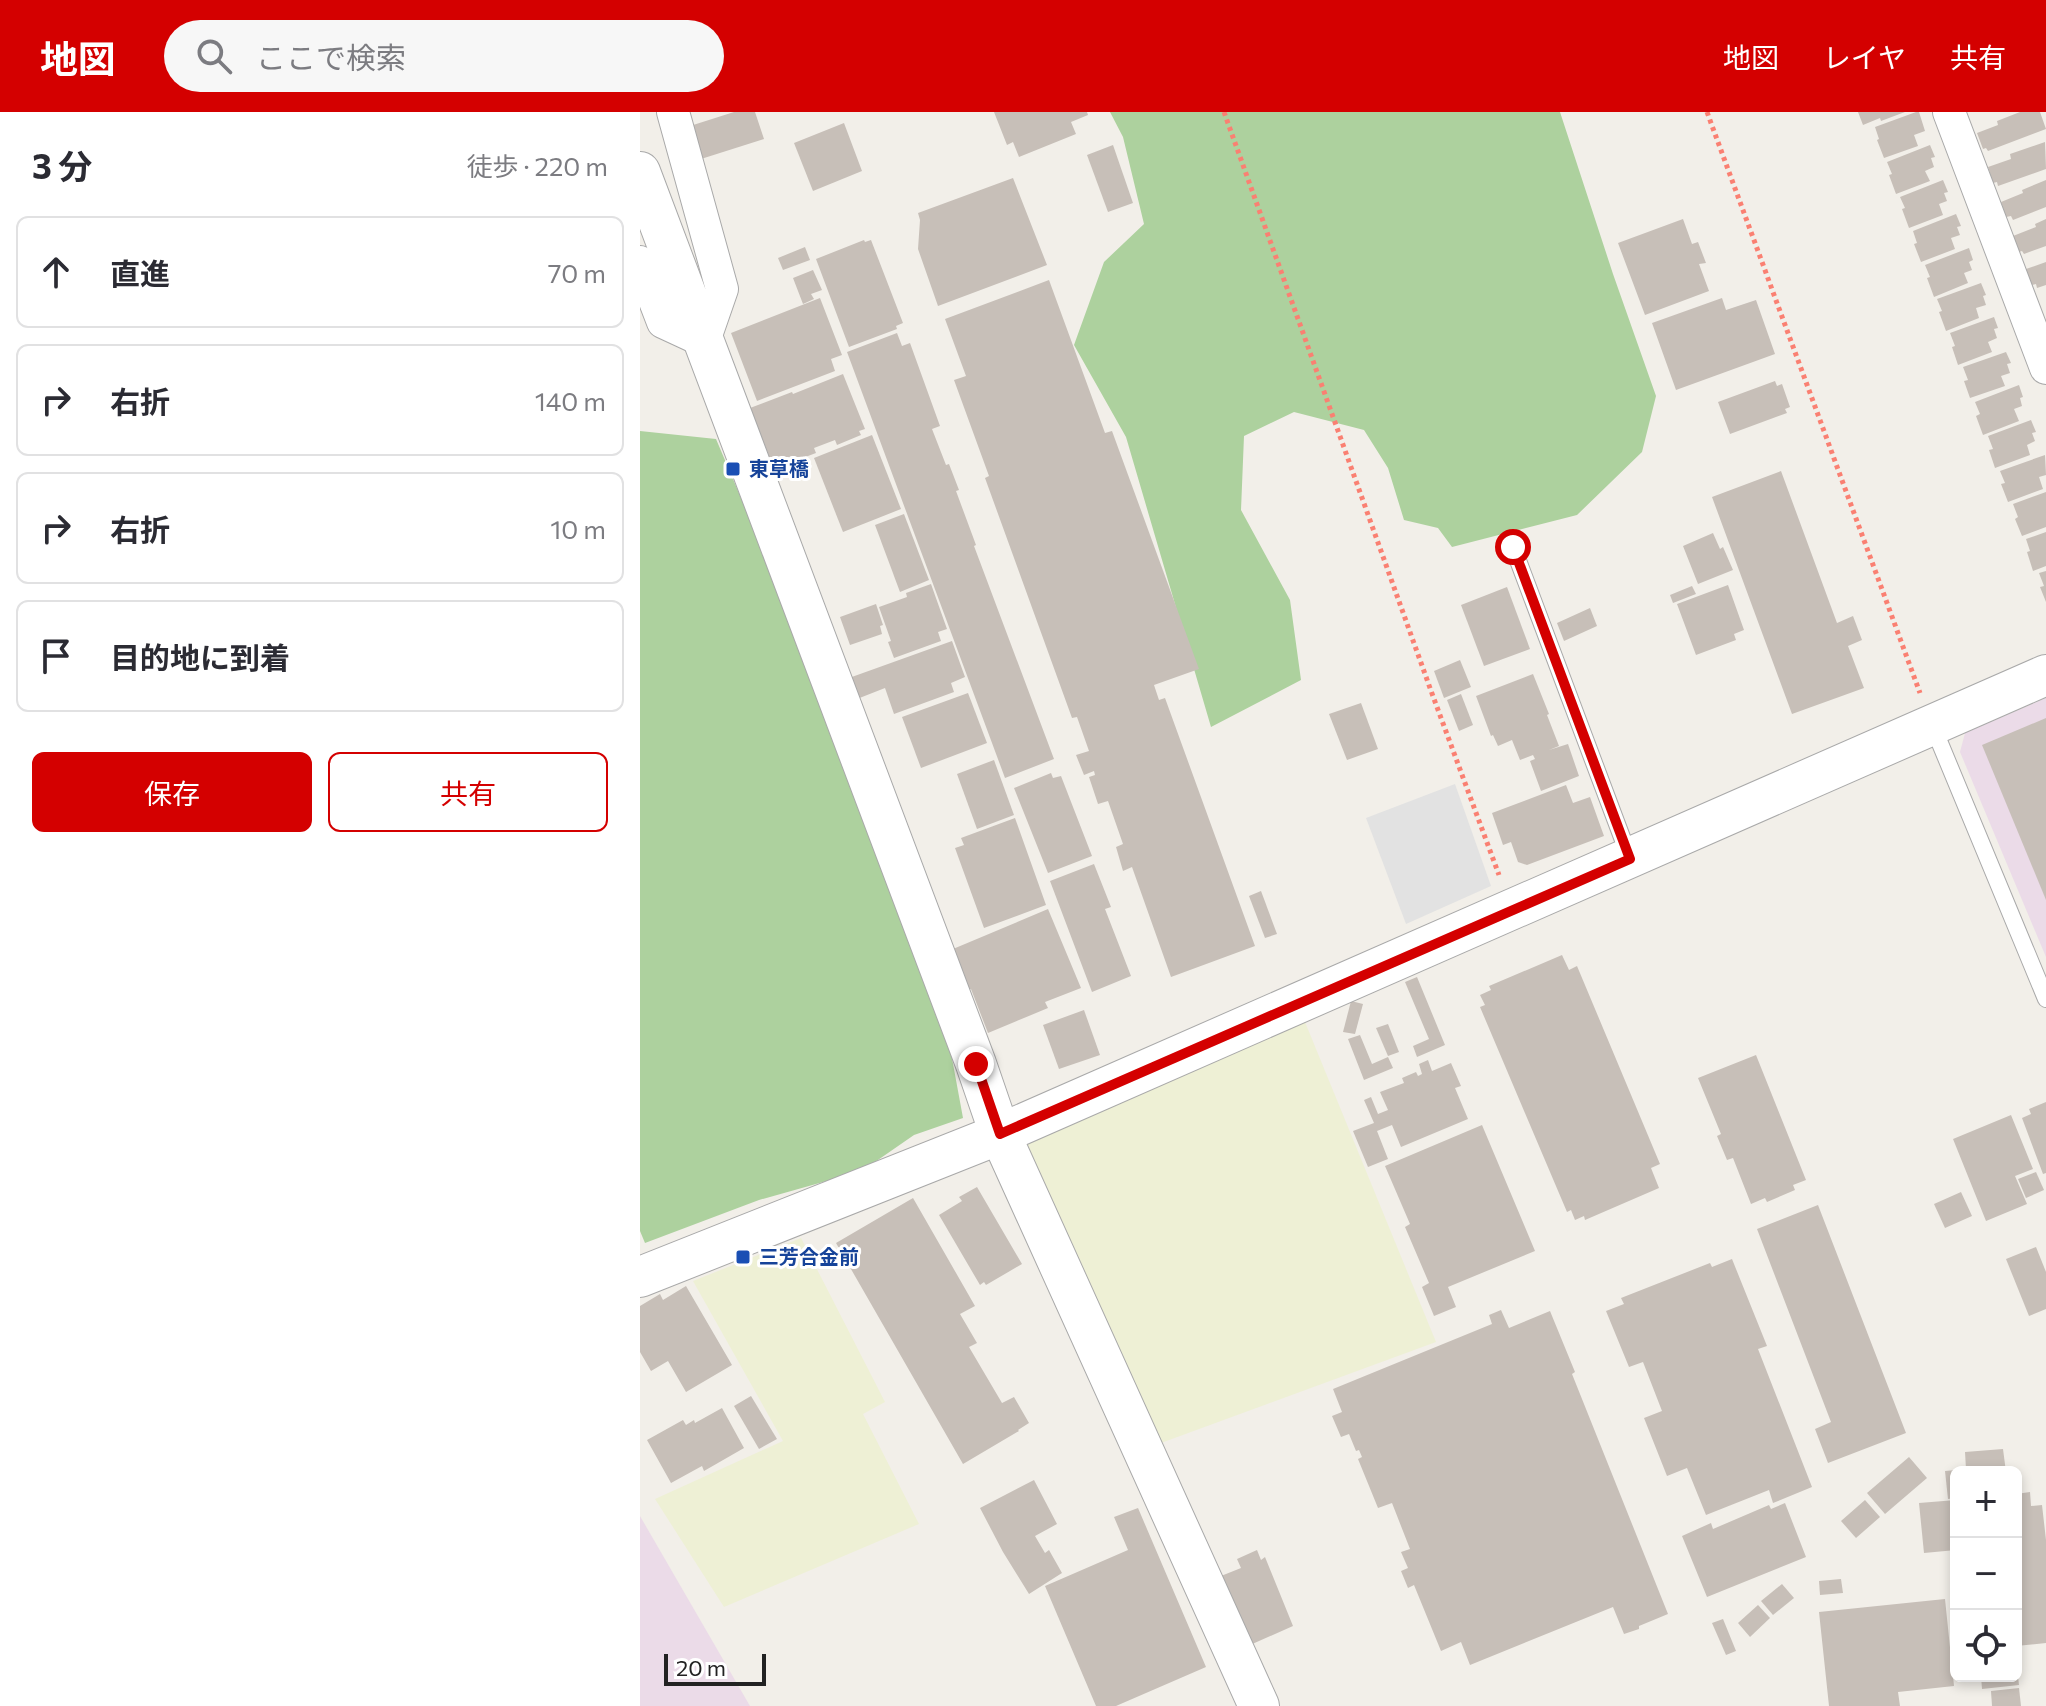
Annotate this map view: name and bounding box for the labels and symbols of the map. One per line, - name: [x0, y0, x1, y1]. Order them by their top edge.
- place label: 東草橋: [749, 456, 809, 480]
- marker: 東草橋: [724, 460, 742, 478]
- route start: [1495, 529, 1531, 565]
- route end: [958, 1046, 994, 1082]
- place label: 三芳合金前: [759, 1244, 859, 1268]
- marker: 三芳合金前: [734, 1248, 752, 1266]
- scale bar: [664, 1650, 766, 1686]

